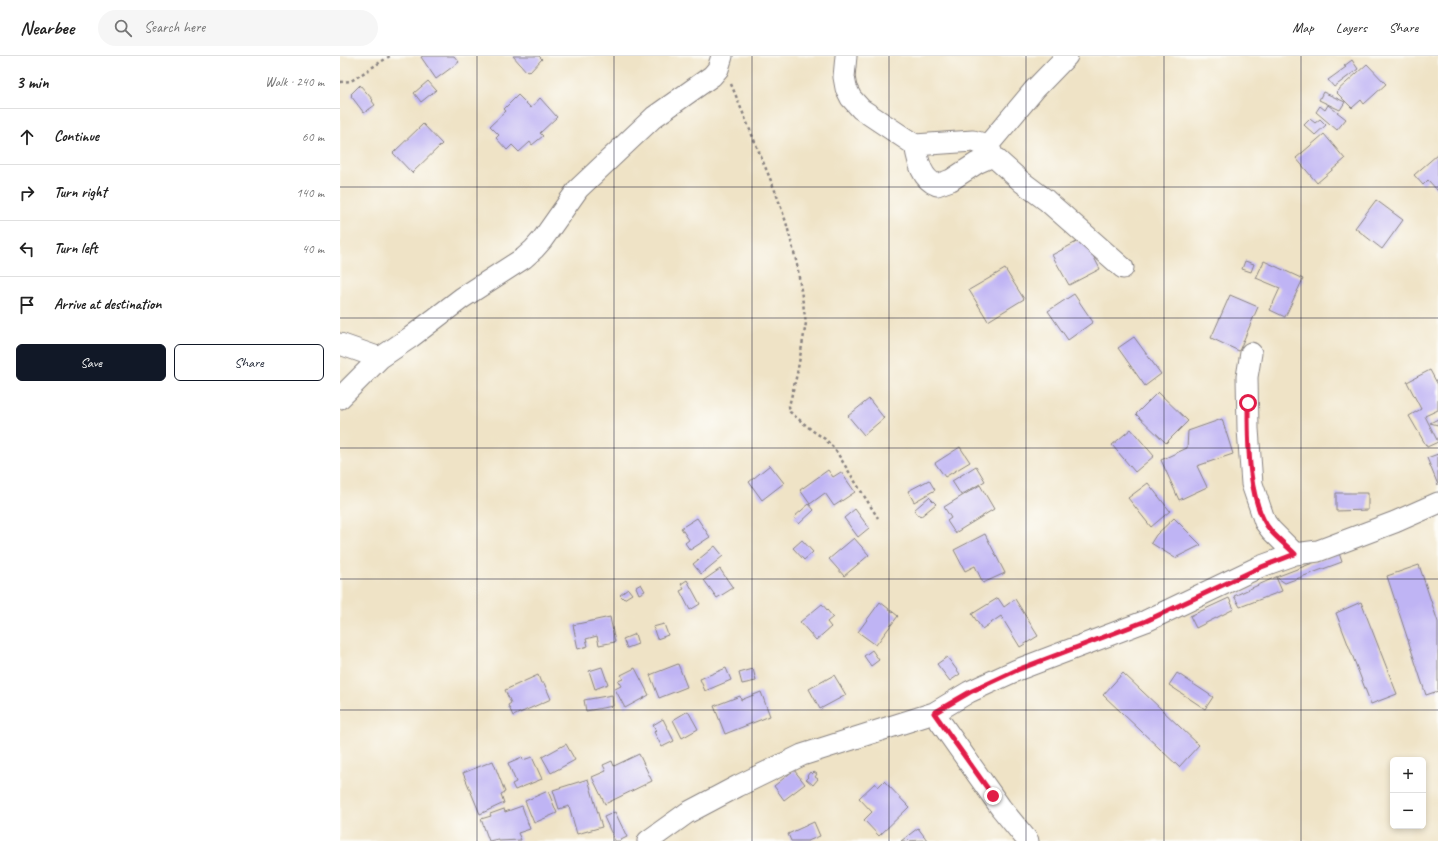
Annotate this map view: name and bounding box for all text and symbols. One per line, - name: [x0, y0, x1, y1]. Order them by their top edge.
- search box: [98, 10, 378, 46]
- text: Nearbee: [20, 16, 74, 40]
- icon: search: [112, 17, 134, 39]
- text: Search here: [144, 18, 205, 37]
- text: Map: [1292, 19, 1314, 36]
- text: Layers: [1336, 19, 1367, 36]
- text: Share: [1389, 19, 1418, 36]
- text: 3 min: [16, 72, 49, 93]
- text: Walk · 240 m: [265, 74, 324, 90]
- icon: ahead: [16, 126, 38, 148]
- text: Continue: [54, 127, 99, 146]
- text: 60 m: [302, 129, 324, 145]
- icon: right: [16, 182, 38, 204]
- text: Turn right: [54, 183, 107, 202]
- text: 140 m: [296, 185, 324, 201]
- icon: left: [16, 238, 38, 260]
- text: Turn left: [54, 239, 97, 258]
- text: 40 m: [302, 241, 324, 257]
- icon: arrive: [16, 294, 38, 316]
- text: Arrive at destination: [54, 295, 161, 314]
- button: Save: [16, 344, 166, 381]
- button: Share: [174, 344, 324, 381]
- route start: [1239, 394, 1257, 412]
- map controls: [1390, 757, 1426, 829]
- button: +: [1390, 757, 1426, 793]
- route end: [984, 787, 1002, 805]
- button: −: [1390, 793, 1426, 829]

